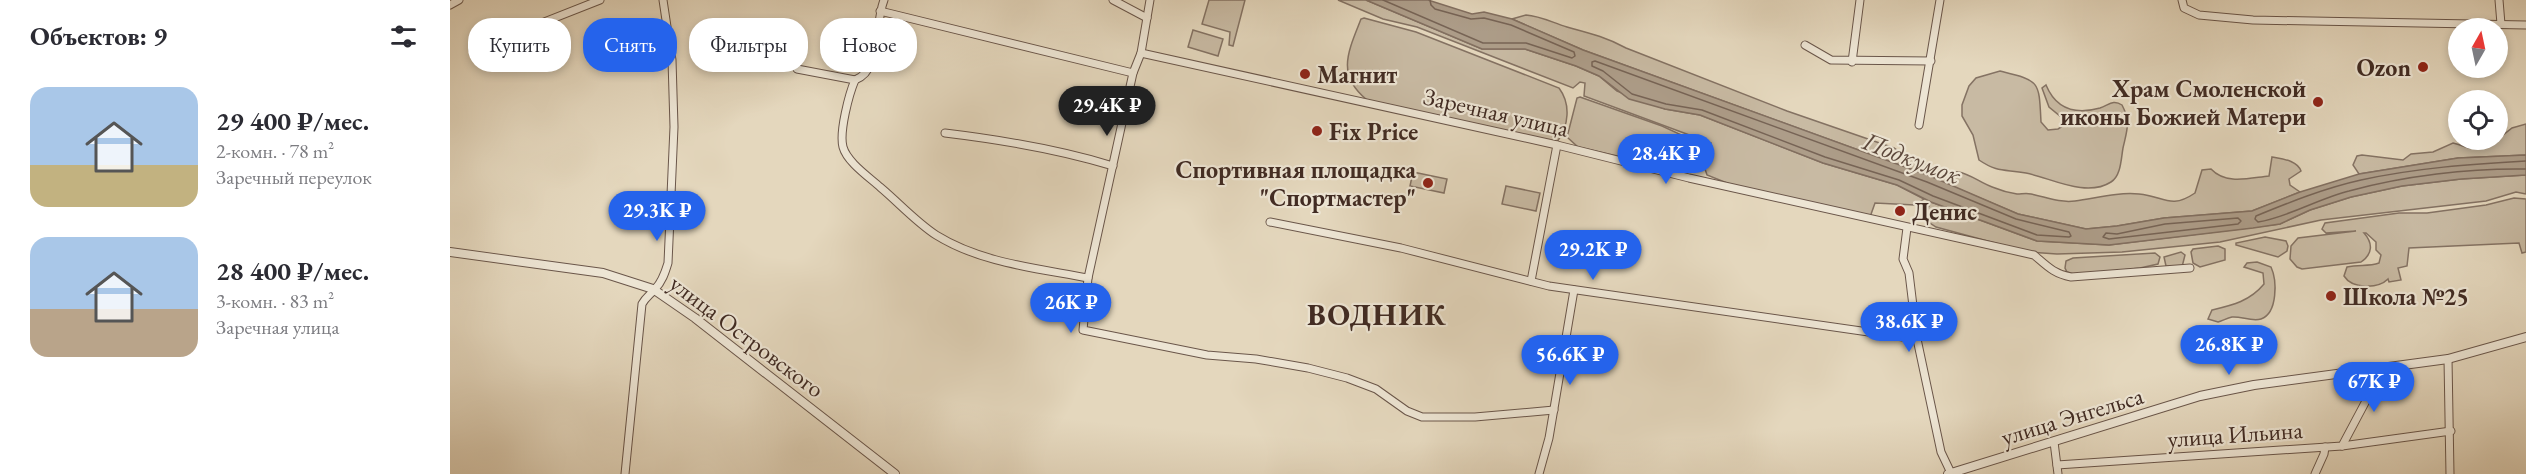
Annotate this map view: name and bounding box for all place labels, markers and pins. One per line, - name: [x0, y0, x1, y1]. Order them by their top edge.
- place label: Ozon: [2357, 52, 2411, 83]
- place label: Магнит: [1317, 59, 1398, 90]
- marker: Ozon: [2416, 60, 2430, 74]
- marker: Магнит: [1298, 67, 1312, 81]
- place label: Храм Смоленской иконы Божией Матери: [2060, 73, 2306, 132]
- pin: 29.4K ₽: [1052, 86, 1162, 137]
- marker: Храм Смоленской иконы Божией Матери: [2311, 95, 2325, 109]
- place label: Fix Price: [1329, 116, 1418, 147]
- marker: Fix Price: [1310, 124, 1324, 138]
- pin: 28.4K ₽: [1611, 134, 1721, 185]
- place label: Спортивная площадка "Спортмастер": [1175, 154, 1416, 213]
- marker: Спортивная площадка "Спортмастер": [1421, 176, 1435, 190]
- pin: 29.3K ₽: [602, 191, 712, 242]
- place label: Денис: [1912, 196, 1977, 227]
- marker: Денис: [1893, 204, 1907, 218]
- pin: 29.2K ₽: [1538, 230, 1648, 281]
- place label: Школа №25: [2343, 281, 2469, 312]
- pin: 26K ₽: [1029, 283, 1113, 334]
- marker: Школа №25: [2324, 289, 2338, 303]
- pin: 38.6K ₽: [1854, 302, 1964, 353]
- pin: 26.8K ₽: [2174, 325, 2284, 376]
- pin: 56.6K ₽: [1515, 335, 1625, 386]
- pin: 67K ₽: [2332, 362, 2416, 413]

